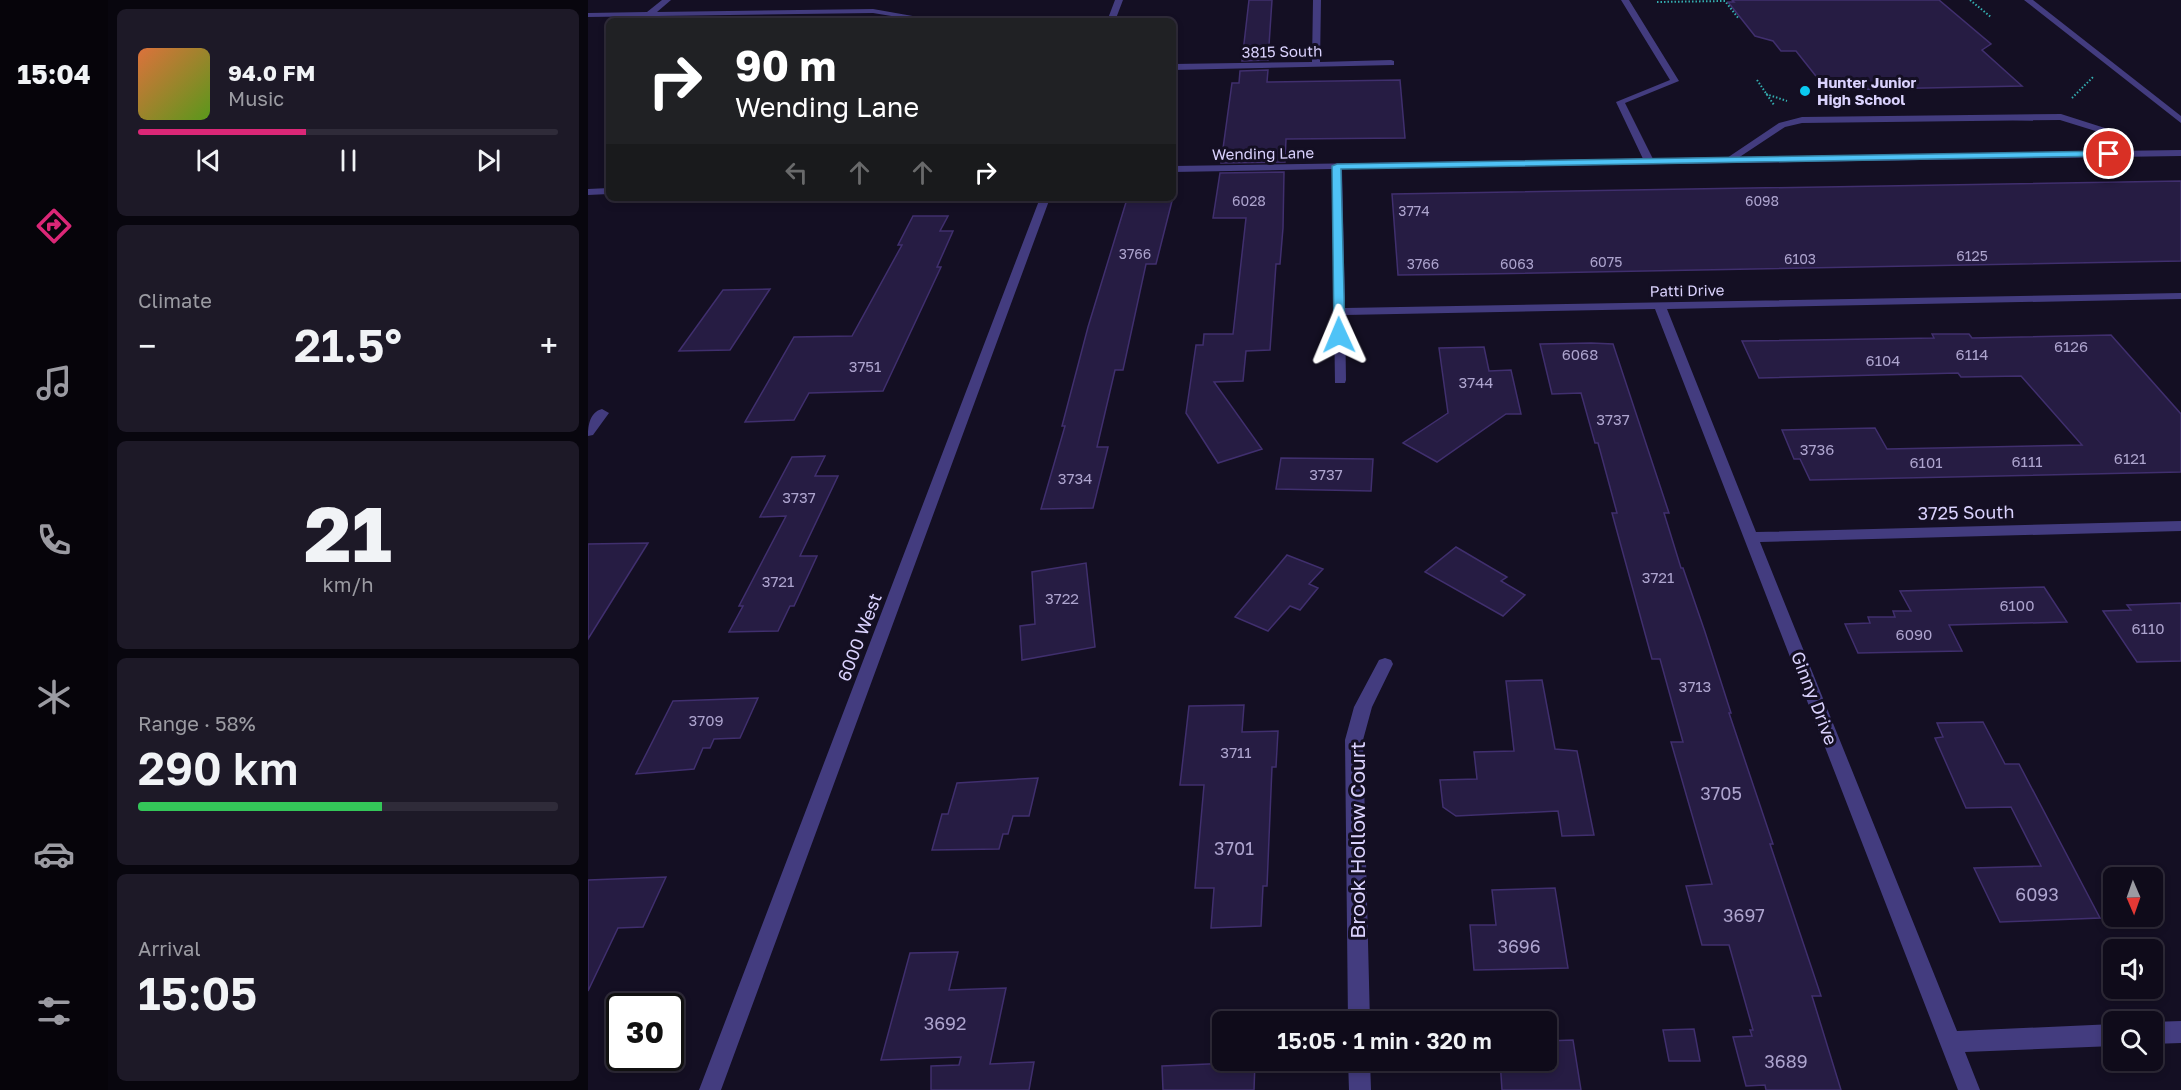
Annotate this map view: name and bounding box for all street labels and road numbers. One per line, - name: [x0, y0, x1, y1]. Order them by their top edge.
- street label: 3815 South: [1242, 41, 1322, 61]
- street label: Wending Lane: [1212, 143, 1315, 163]
- street label: Patti Drive: [1649, 280, 1725, 300]
- street label: 3725 South: [1917, 500, 2015, 524]
- street label: 6000 West: [832, 590, 886, 684]
- street label: Ginny Drive: [1787, 648, 1843, 748]
- street label: Brook Hollow Court: [1344, 741, 1370, 939]

